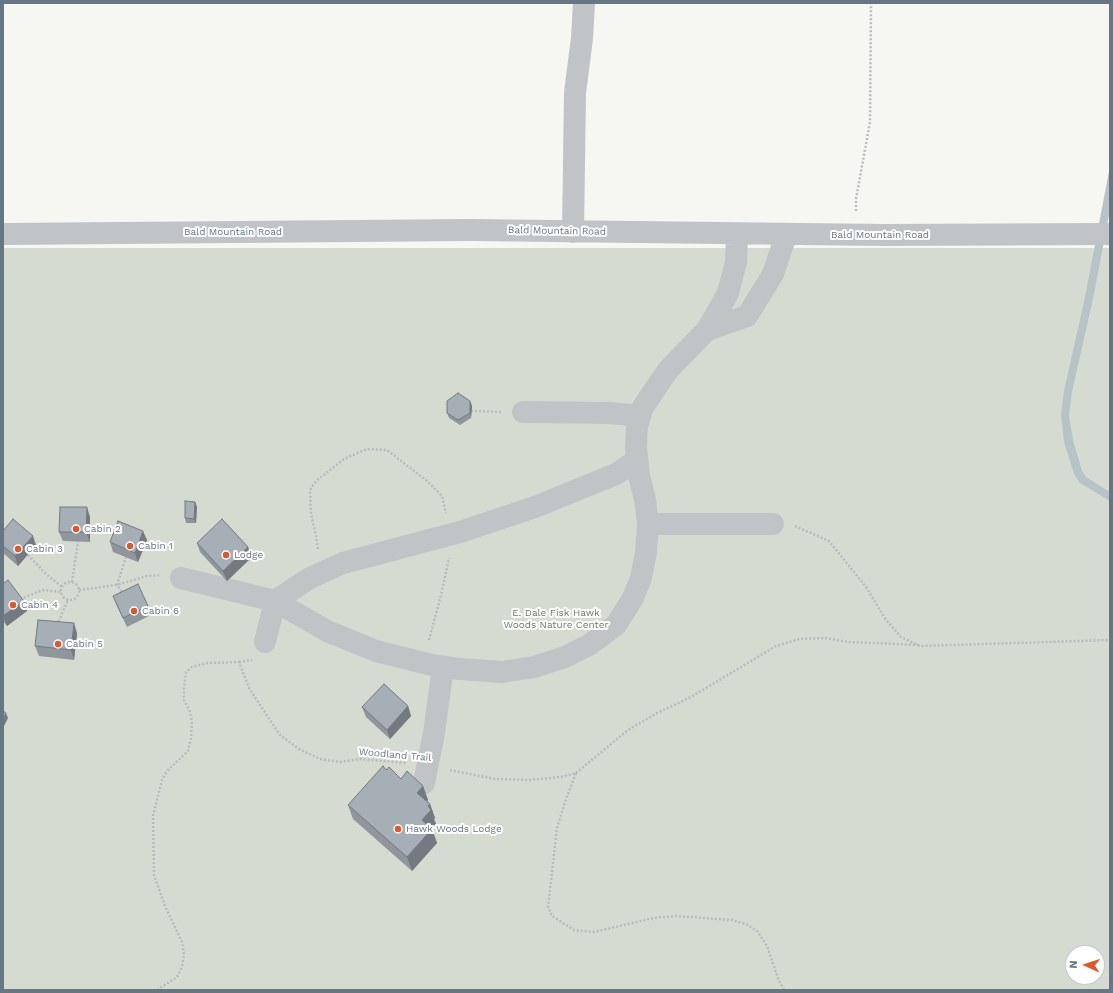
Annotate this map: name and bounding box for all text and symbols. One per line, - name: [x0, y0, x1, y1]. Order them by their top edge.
- street label: Bald Mountain Road: [508, 224, 606, 238]
- street label: Bald Mountain Road: [184, 226, 282, 238]
- street label: Bald Mountain Road: [831, 229, 929, 241]
- place label: Cabin 2: [84, 523, 121, 535]
- marker: Cabin 2: [71, 524, 81, 534]
- place label: Cabin 1: [138, 540, 173, 552]
- marker: Cabin 1: [125, 541, 135, 551]
- place label: Cabin 3: [26, 543, 63, 555]
- marker: Cabin 3: [13, 544, 23, 554]
- place label: Lodge: [234, 549, 263, 561]
- marker: Lodge: [221, 550, 231, 560]
- place label: Cabin 4: [21, 599, 58, 611]
- marker: Cabin 4: [8, 600, 18, 610]
- place label: Cabin 6: [142, 605, 179, 617]
- marker: Cabin 6: [129, 606, 139, 616]
- park label: E. Dale Fisk Hawk Woods Nature Center: [503, 607, 609, 630]
- place label: Cabin 5: [66, 638, 103, 650]
- marker: Cabin 5: [53, 639, 63, 649]
- street label: Woodland Trail: [358, 746, 432, 764]
- place label: Hawk Woods Lodge: [406, 823, 502, 835]
- marker: Hawk Woods Lodge: [393, 824, 403, 834]
- north arrow: [1065, 945, 1105, 985]
- text: N: [1067, 960, 1080, 969]

